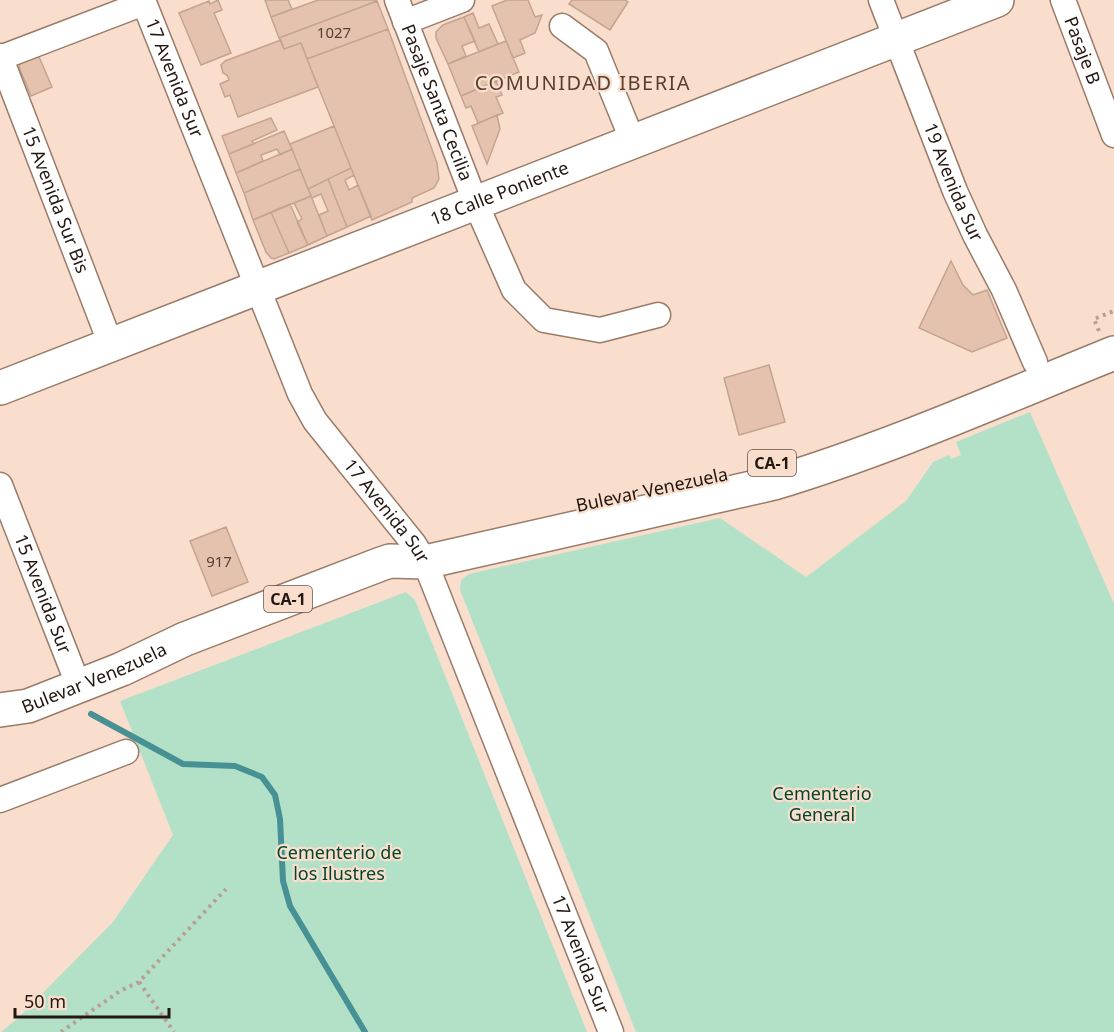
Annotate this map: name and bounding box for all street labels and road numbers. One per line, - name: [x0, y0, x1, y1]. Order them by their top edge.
- street label: Pasaje B: [1059, 13, 1107, 88]
- street label: 17 Avenida Sur: [141, 15, 210, 141]
- street label: Pasaje Santa Cecilia: [397, 21, 479, 184]
- street label: 19 Avenida Sur: [919, 119, 990, 246]
- street label: 15 Avenida Sur Bis: [17, 122, 95, 276]
- street label: 18 Calle Poniente: [427, 155, 572, 230]
- road number: CA-1: [748, 450, 796, 476]
- street label: 17 Avenida Sur: [339, 453, 436, 567]
- street label: Bulevar Venezuela: [574, 461, 730, 517]
- street label: 15 Avenida Sur: [9, 530, 78, 657]
- road number: CA-1: [264, 586, 312, 612]
- street label: Bulevar Venezuela: [18, 637, 170, 718]
- street label: 17 Avenida Sur: [547, 891, 616, 1018]

